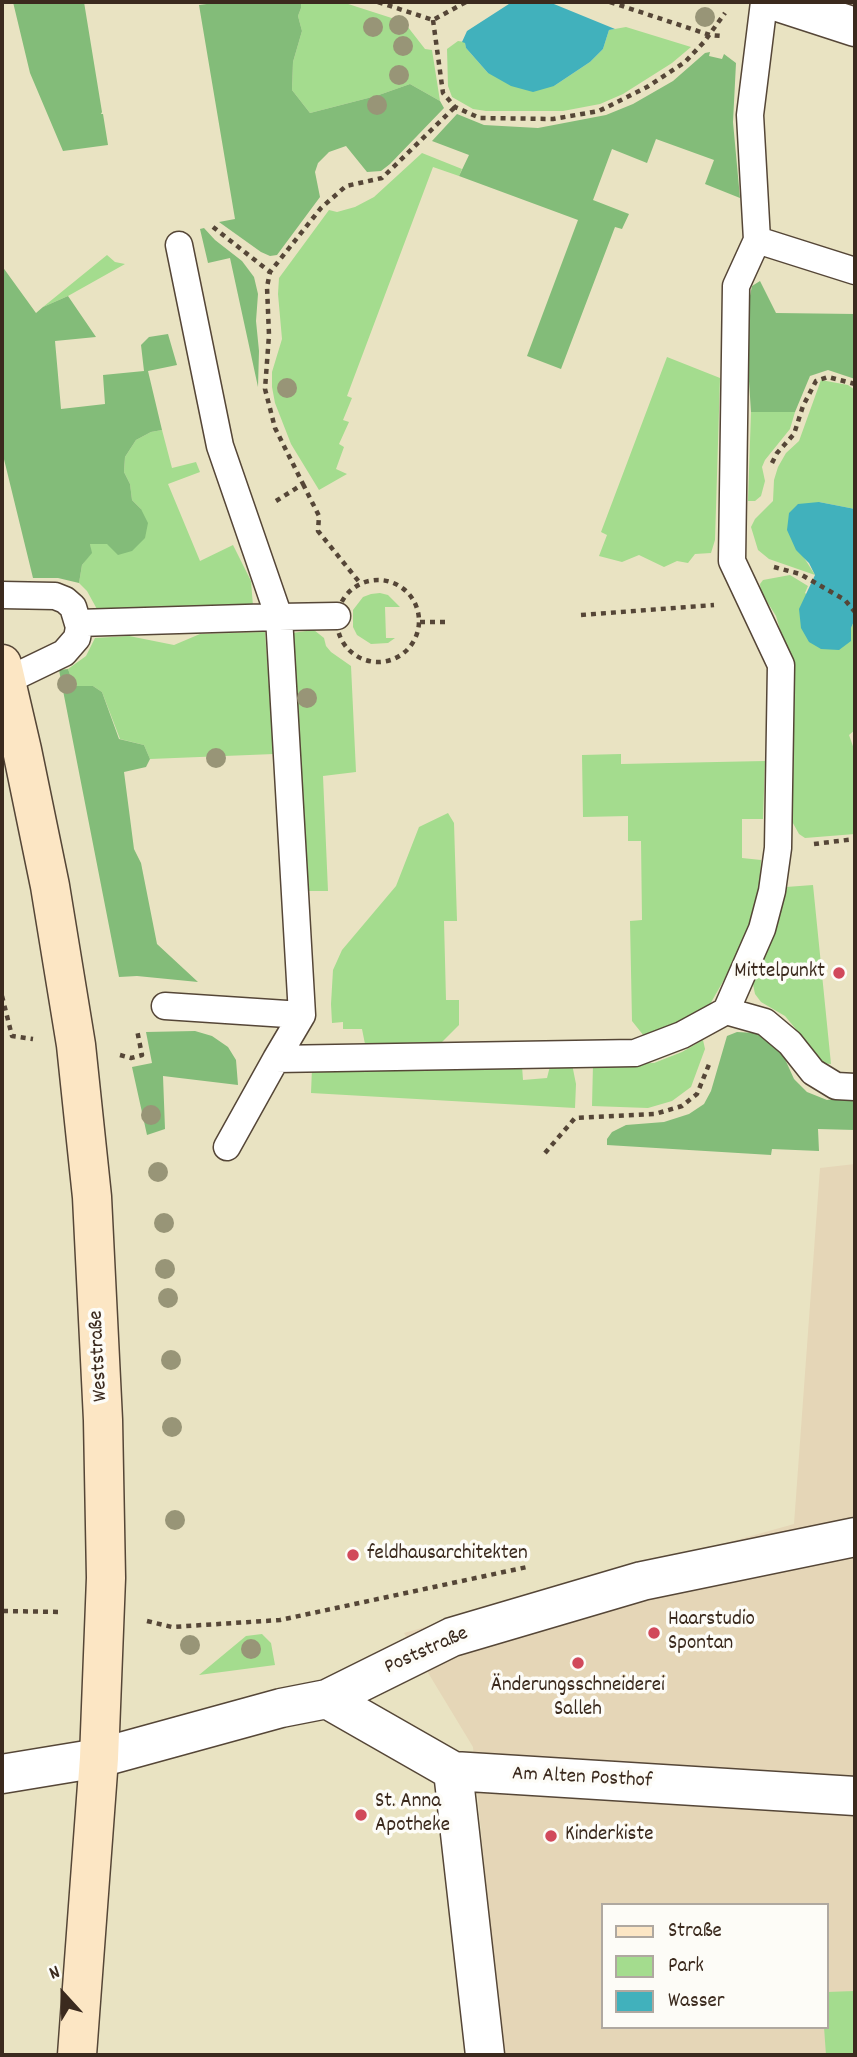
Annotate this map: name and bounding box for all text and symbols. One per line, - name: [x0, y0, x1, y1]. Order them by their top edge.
- place label: Mittelpunkt: [734, 960, 825, 986]
- marker: Mittelpunkt: [831, 965, 847, 981]
- street label: Weststraße: [85, 1310, 115, 1402]
- place label: feldhausarchitekten: [367, 1542, 528, 1568]
- marker: feldhausarchitekten: [345, 1547, 361, 1563]
- place label: Haarstudio Spontan: [668, 1608, 755, 1658]
- street label: Poststraße: [381, 1622, 473, 1682]
- marker: Haarstudio Spontan: [646, 1625, 662, 1641]
- marker: Änderungsschneiderei Salleh: [570, 1655, 586, 1671]
- place label: Änderungsschneiderei Salleh: [491, 1674, 665, 1724]
- street label: Am Alten Posthof: [511, 1763, 653, 1795]
- place label: St. Anna Apotheke: [375, 1790, 450, 1840]
- marker: St. Anna Apotheke: [353, 1807, 369, 1823]
- place label: Kinderkiste: [565, 1823, 653, 1849]
- marker: Kinderkiste: [543, 1828, 559, 1844]
- legend: [602, 1903, 829, 2029]
- text: Straße: [668, 1917, 722, 1947]
- text: Park: [668, 1952, 704, 1982]
- north arrow: [28, 1959, 98, 2029]
- text: N: [46, 1960, 64, 1988]
- text: Wasser: [668, 1987, 725, 2017]

